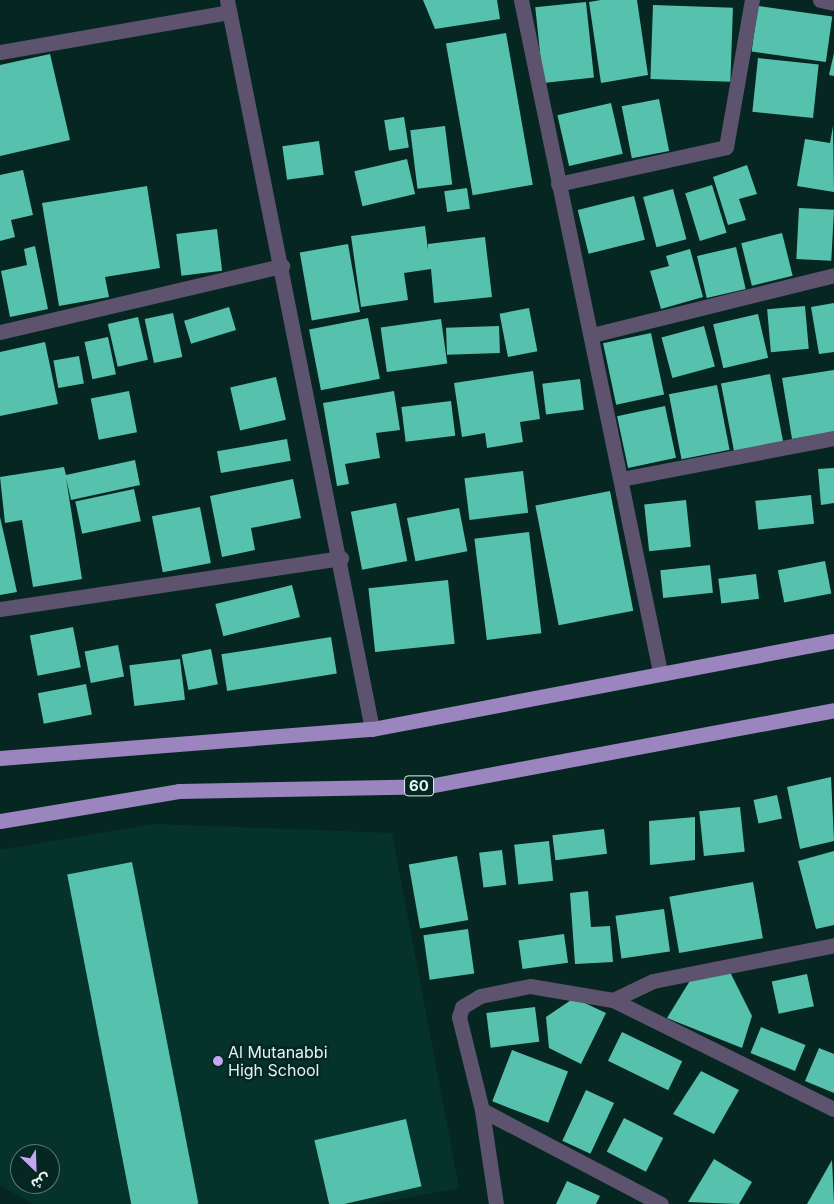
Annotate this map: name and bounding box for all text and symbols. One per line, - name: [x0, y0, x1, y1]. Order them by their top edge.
- road number: 60: [404, 774, 434, 798]
- place label: Al Mutanabbi High School: [228, 1042, 328, 1080]
- marker: Al Mutanabbi High School: [212, 1055, 224, 1067]
- north arrow: [10, 1144, 60, 1194]
- text: ش: [29, 1171, 53, 1194]

